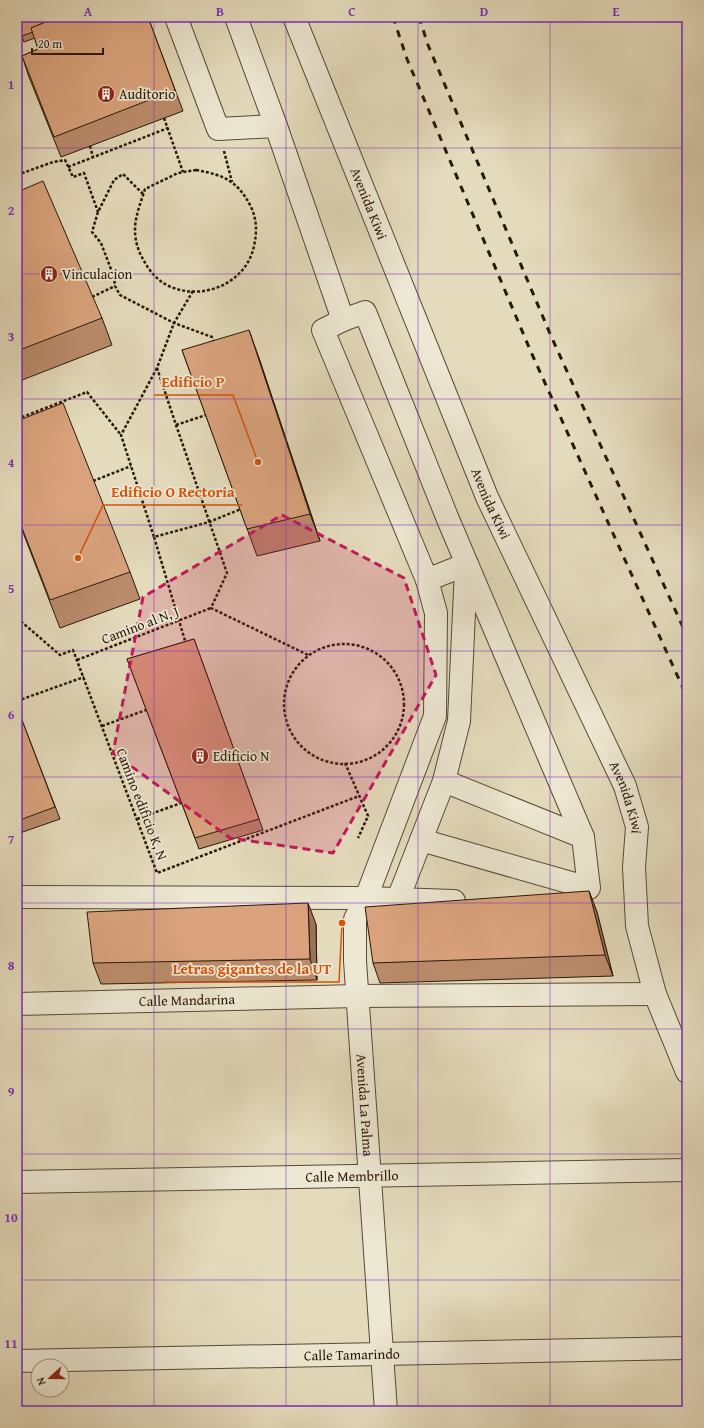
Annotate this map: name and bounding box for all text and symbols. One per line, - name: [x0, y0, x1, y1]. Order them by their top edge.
- text: A: [84, 2, 93, 21]
- text: B: [216, 2, 224, 21]
- text: C: [348, 2, 356, 21]
- text: D: [480, 2, 488, 21]
- text: E: [613, 2, 620, 21]
- scale bar: [32, 30, 103, 56]
- text: 20 m: [38, 35, 62, 52]
- text: 1: [8, 75, 14, 94]
- building icon: Auditorio: [96, 84, 116, 104]
- place label: Auditorio: [119, 84, 175, 104]
- street label: Avenida Kiwi: [345, 164, 392, 243]
- text: 2: [8, 201, 15, 220]
- building icon: Vinculacion: [39, 264, 59, 284]
- place label: Vinculacion: [62, 264, 133, 284]
- text: 3: [8, 327, 14, 346]
- callout: Edificio P: [154, 368, 233, 395]
- text: Edificio P: [162, 371, 225, 392]
- text: 4: [8, 453, 15, 472]
- street label: Avenida Kiwi: [466, 465, 516, 543]
- callout: Edificio O Rectoria: [103, 478, 242, 505]
- text: Edificio O Rectoria: [111, 481, 235, 502]
- text: 5: [8, 579, 15, 598]
- street label: Camino al N, J: [98, 601, 182, 649]
- text: 6: [8, 705, 15, 724]
- street label: Camino edificio K, N: [111, 745, 173, 863]
- building icon: Edificio N: [190, 746, 210, 766]
- place label: Edificio N: [213, 746, 269, 766]
- street label: Avenida Kiwi: [604, 758, 647, 835]
- text: 7: [8, 830, 15, 849]
- callout: Letras gigantes de la UT: [164, 955, 339, 982]
- text: 8: [8, 956, 15, 975]
- text: Letras gigantes de la UT: [173, 958, 332, 979]
- street label: Calle Mandarina: [139, 989, 236, 1011]
- street label: Avenida La Palma: [351, 1053, 378, 1157]
- text: 9: [8, 1082, 15, 1101]
- street label: Calle Membrillo: [305, 1165, 399, 1187]
- text: 10: [4, 1208, 18, 1227]
- text: 11: [4, 1334, 18, 1353]
- street label: Calle Tamarindo: [304, 1344, 400, 1365]
- north arrow: [30, 1358, 70, 1398]
- text: N: [32, 1375, 49, 1388]

